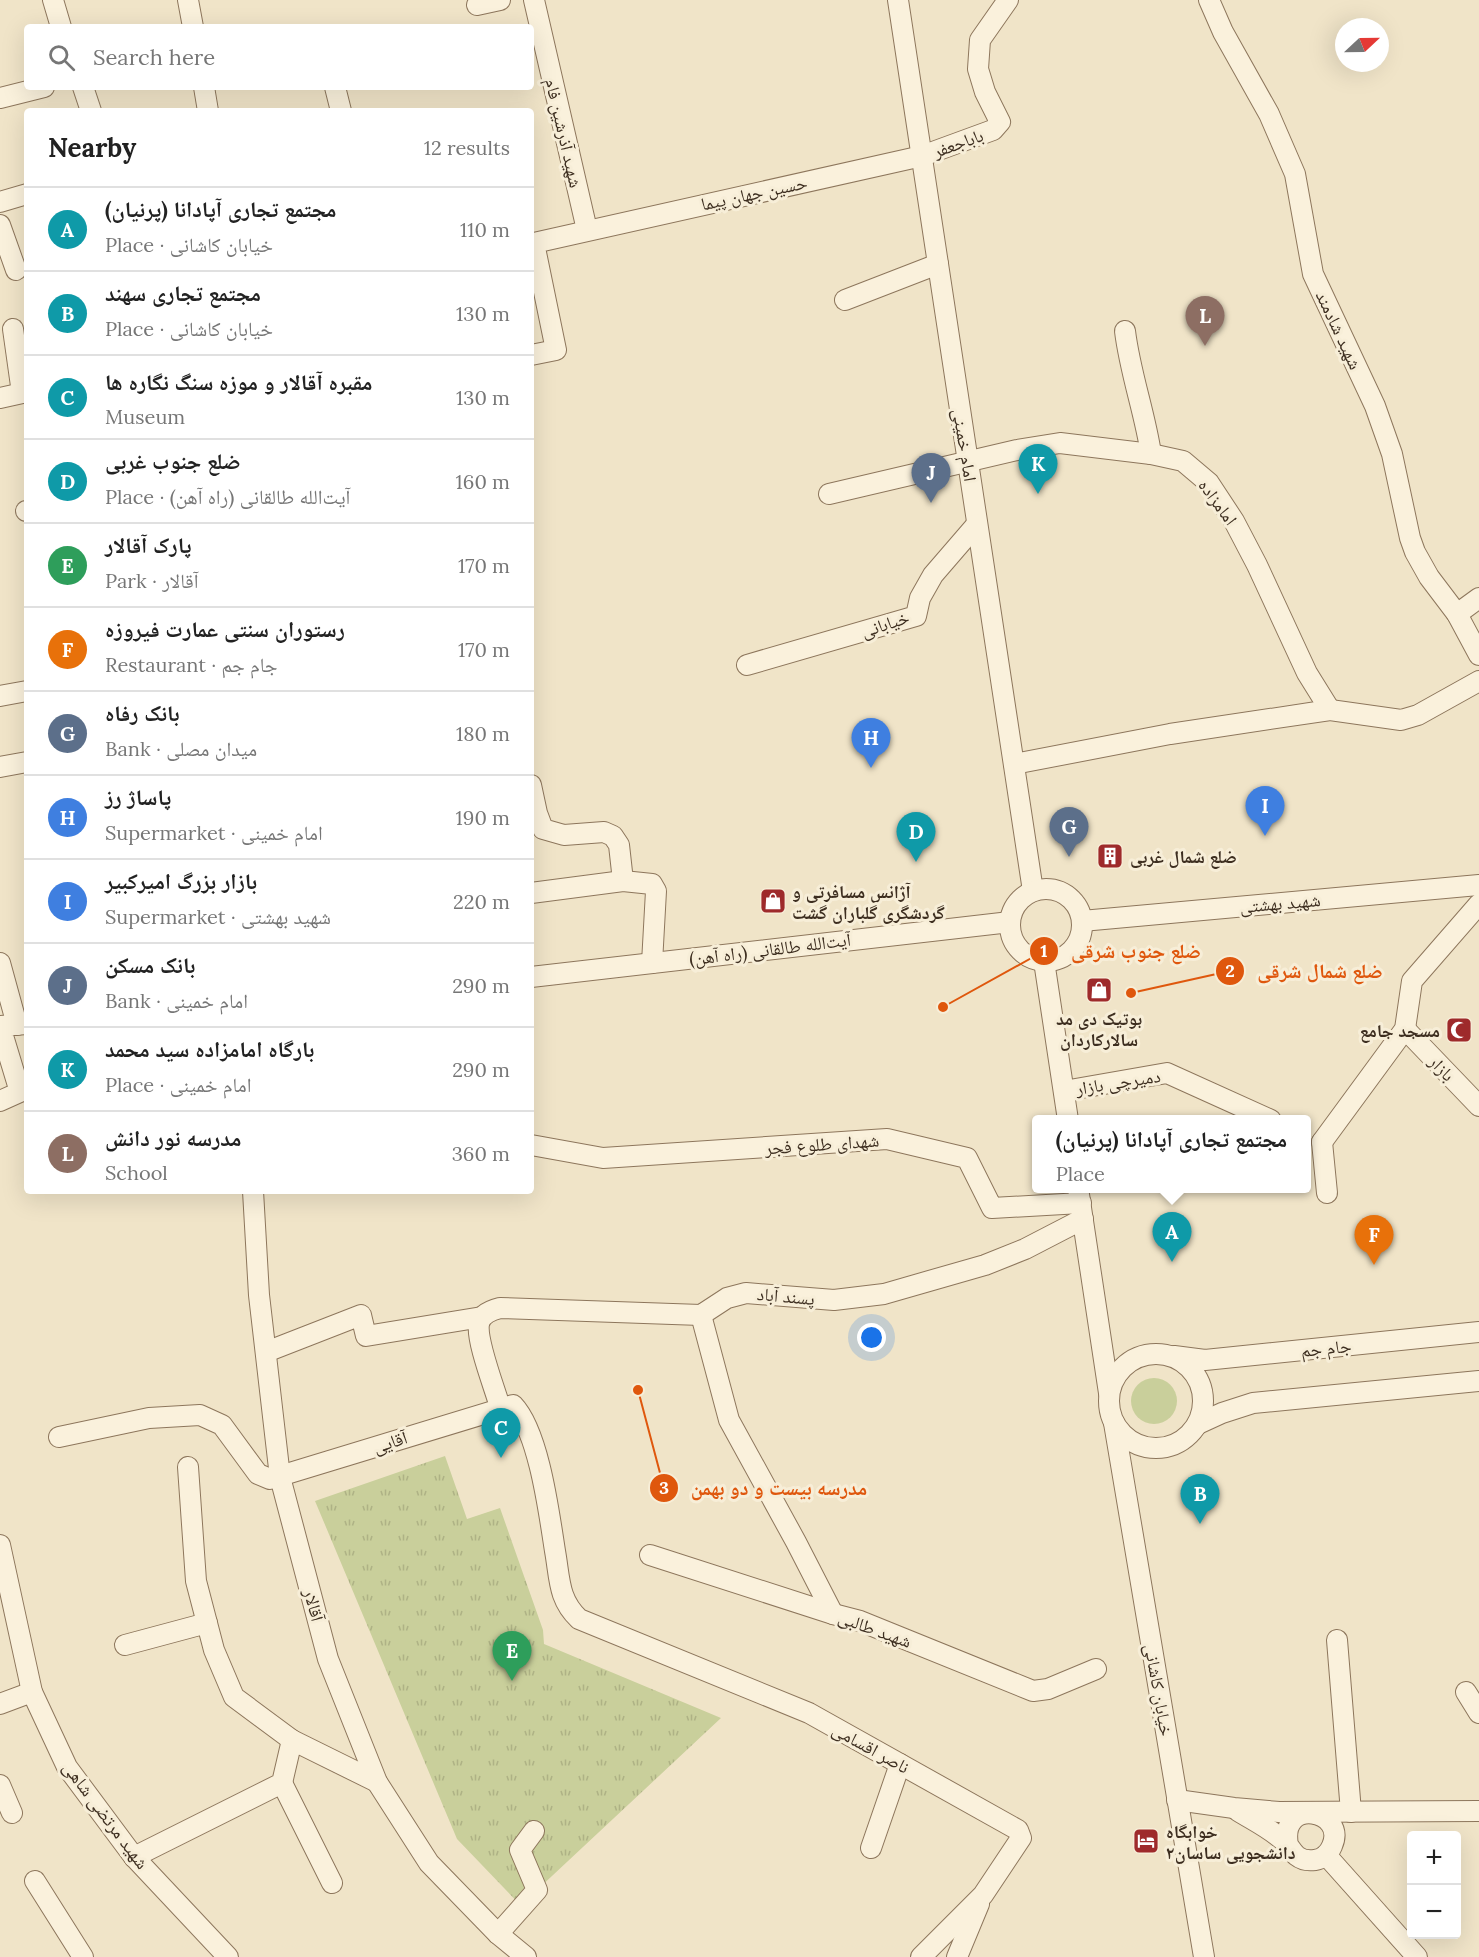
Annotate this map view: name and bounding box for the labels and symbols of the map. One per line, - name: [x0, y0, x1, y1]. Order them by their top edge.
- north arrow: [1335, 18, 1389, 72]
- street label: شهید آذرشین فام: [539, 76, 588, 190]
- street label: باباجعفر: [929, 123, 986, 163]
- street label: حسین جهان پیما: [699, 171, 809, 216]
- street label: شهید شادمند: [1311, 287, 1367, 373]
- pin: L: [1186, 296, 1224, 346]
- street label: امام خمینی: [947, 407, 982, 483]
- pin: K: [1018, 444, 1058, 494]
- pin: J: [912, 454, 950, 503]
- street label: امامزاده: [1194, 474, 1242, 530]
- street label: خیابانی: [858, 605, 912, 643]
- pin: H: [852, 718, 890, 768]
- pin: I: [1246, 786, 1284, 836]
- pin: G: [1050, 808, 1088, 857]
- pin: D: [896, 812, 936, 862]
- building icon: ضلع شمال غربی: [1095, 841, 1125, 871]
- place label: ضلع شمال غربی: [1130, 845, 1237, 869]
- place label: آژانس مسافرتی و گردشگری گلباران گشت: [792, 880, 945, 924]
- shop icon: آژانس مسافرتی و گردشگری گلباران گشت: [758, 886, 788, 916]
- street label: شهید بهشتی: [1239, 888, 1321, 918]
- street label: (راه آهن) آیت‌الله طالقانی: [688, 928, 853, 970]
- callout: ضلع جنوب شرقی: [1029, 932, 1213, 970]
- text: ضلع جنوب شرقی: [1071, 938, 1201, 965]
- text: 1: [1040, 939, 1048, 962]
- callout: ضلع شمال شرقی: [1215, 952, 1394, 990]
- text: ضلع شمال شرقی: [1257, 958, 1383, 985]
- text: 2: [1225, 959, 1235, 982]
- shop icon: بوتیک دی مد سالارکاردان: [1084, 975, 1114, 1005]
- place label: بوتیک دی مد سالارکاردان: [1056, 1007, 1142, 1051]
- mosque icon: مسجد جامع: [1444, 1015, 1474, 1045]
- place label: مسجد جامع: [1360, 1019, 1440, 1043]
- street label: بازار: [1423, 1049, 1460, 1086]
- street label: دمیرچی بازار: [1073, 1064, 1162, 1100]
- street label: شهدای طلوع فجر: [763, 1129, 880, 1160]
- pin: A: [1152, 1212, 1192, 1262]
- pin: F: [1354, 1216, 1394, 1265]
- street label: پسند آباد: [756, 1282, 816, 1310]
- your location: [857, 1323, 886, 1352]
- street label: جام جم: [1300, 1334, 1352, 1363]
- pin: C: [482, 1408, 520, 1458]
- street label: آقایی: [370, 1426, 411, 1458]
- callout: مدرسه بیست و دو بهمن: [649, 1469, 880, 1507]
- pin: B: [1180, 1474, 1220, 1524]
- text: مدرسه بیست و دو بهمن: [691, 1475, 867, 1501]
- text: 3: [659, 1476, 669, 1499]
- street label: آقالار: [298, 1585, 329, 1624]
- street label: شهید طالبی: [835, 1605, 915, 1653]
- pin: E: [492, 1632, 532, 1681]
- street label: خیابان کاشانی: [1140, 1642, 1178, 1738]
- street label: ناصر اقسامی: [828, 1717, 914, 1779]
- street label: شهید مرتضی شاهی: [58, 1757, 154, 1873]
- place label: خوابگاه دانشجویی ساسان۲: [1166, 1820, 1296, 1864]
- hotel icon: خوابگاه دانشجویی ساسان۲: [1131, 1826, 1161, 1856]

